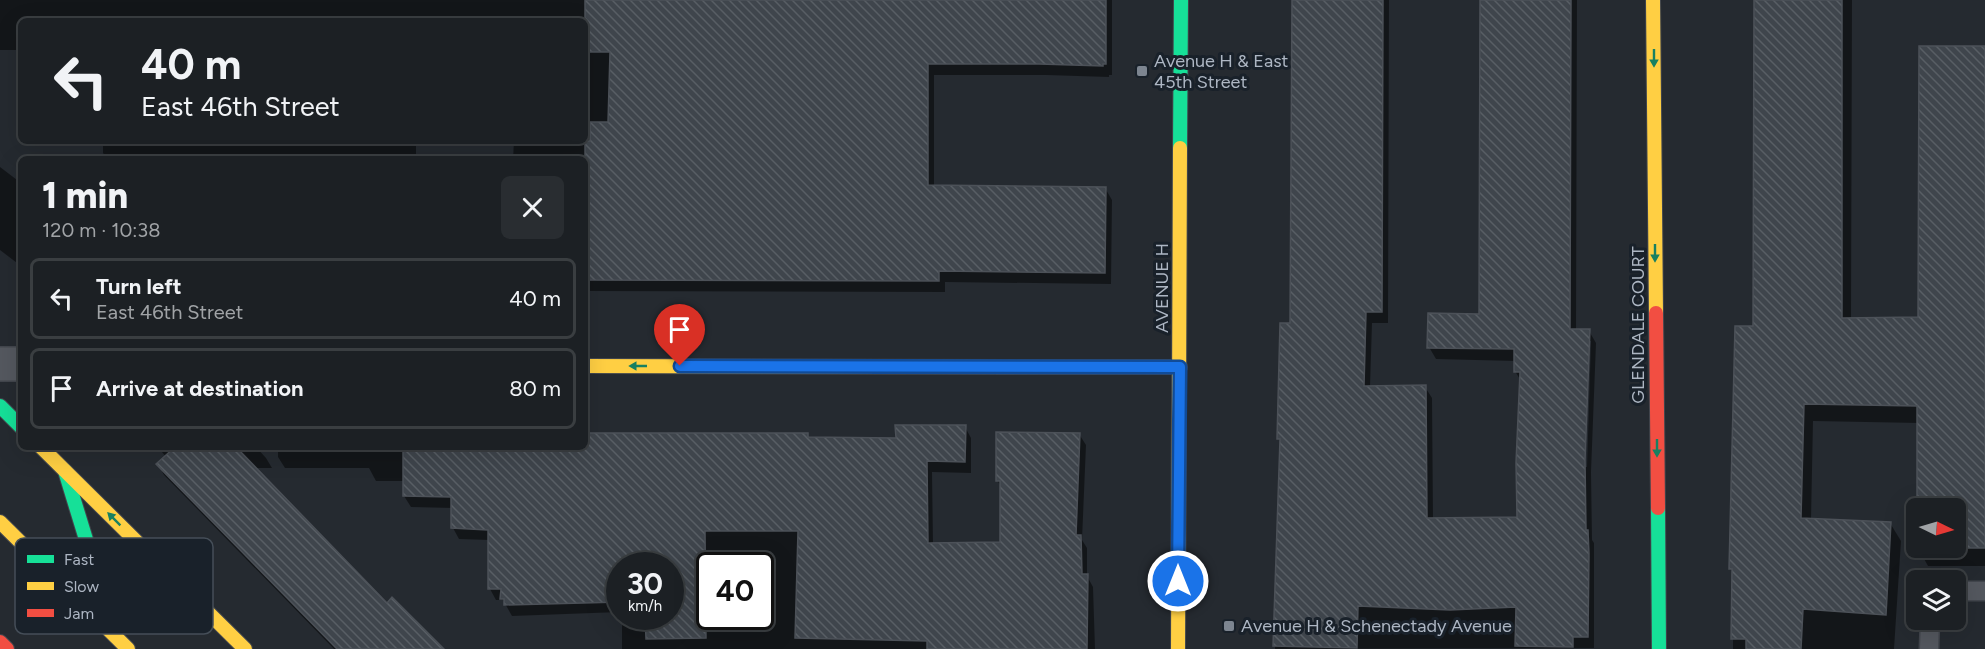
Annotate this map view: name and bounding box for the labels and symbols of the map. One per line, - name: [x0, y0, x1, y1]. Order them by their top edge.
- one-way arrow: [1649, 49, 1658, 68]
- place label: Avenue H & East 45th Street: [1154, 50, 1289, 93]
- marker: Avenue H & East 45th Street: [1135, 64, 1149, 78]
- street label: AVENUE H: [1151, 243, 1173, 333]
- one-way arrow: [1650, 244, 1660, 263]
- street label: GLENDALE COURT: [1627, 246, 1649, 404]
- pin: [654, 304, 705, 366]
- one-way arrow: [629, 361, 648, 371]
- one-way arrow: [1652, 439, 1662, 458]
- north arrow: [1906, 498, 1966, 558]
- one-way arrow: [107, 513, 121, 527]
- legend: [15, 538, 213, 634]
- position arrow: [1146, 549, 1210, 613]
- text: Fast: [64, 550, 94, 569]
- speed limit sign: 40: [696, 552, 774, 630]
- text: Slow: [64, 577, 99, 596]
- text: Jam: [64, 604, 94, 623]
- place label: Avenue H & Schenectady Avenue: [1241, 615, 1512, 637]
- marker: Avenue H & Schenectady Avenue: [1222, 619, 1236, 633]

